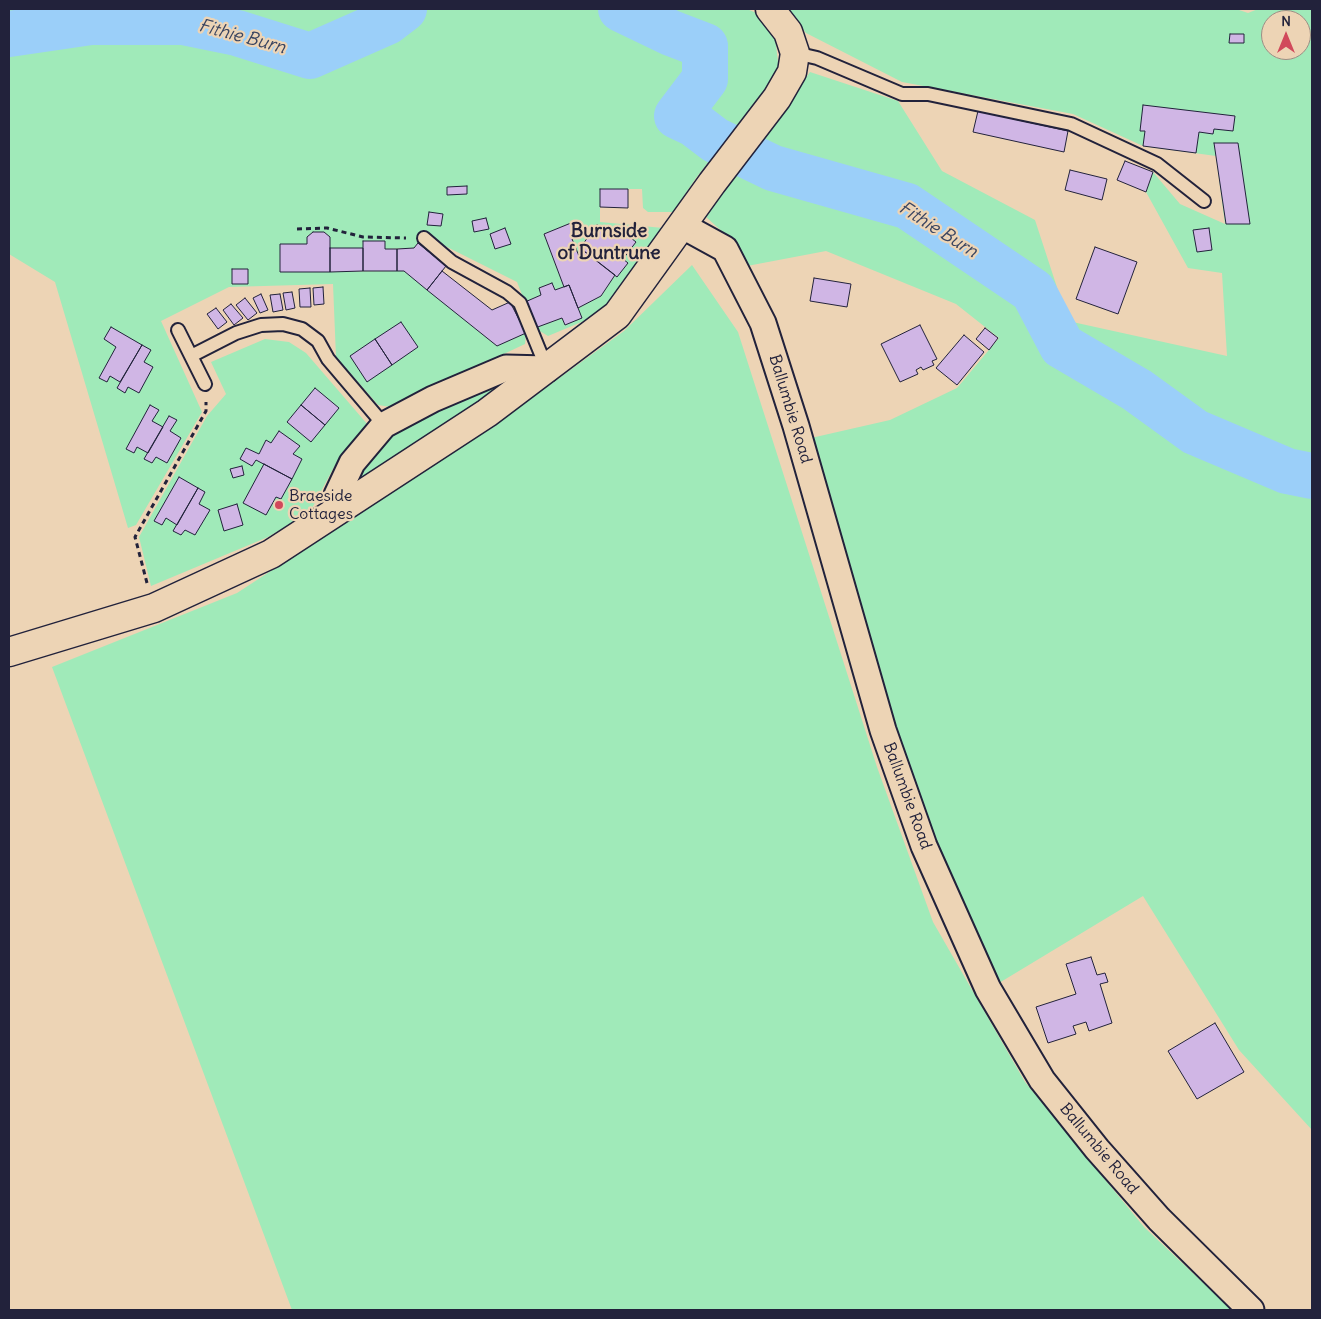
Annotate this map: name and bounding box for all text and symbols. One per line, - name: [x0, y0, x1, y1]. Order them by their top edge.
- north arrow: [1261, 10, 1311, 60]
- text: N: [1281, 12, 1291, 30]
- water label: Fithie Burn: [196, 15, 288, 59]
- water label: Fithie Burn: [895, 197, 981, 263]
- district label: Burnside of Duntrune: [557, 221, 661, 265]
- street label: Ballumbie Road: [764, 352, 816, 466]
- place label: Braeside Cottages: [289, 486, 353, 524]
- marker: Braeside Cottages: [273, 499, 285, 511]
- street label: Ballumbie Road: [879, 740, 935, 852]
- street label: Ballumbie Road: [1055, 1100, 1143, 1198]

